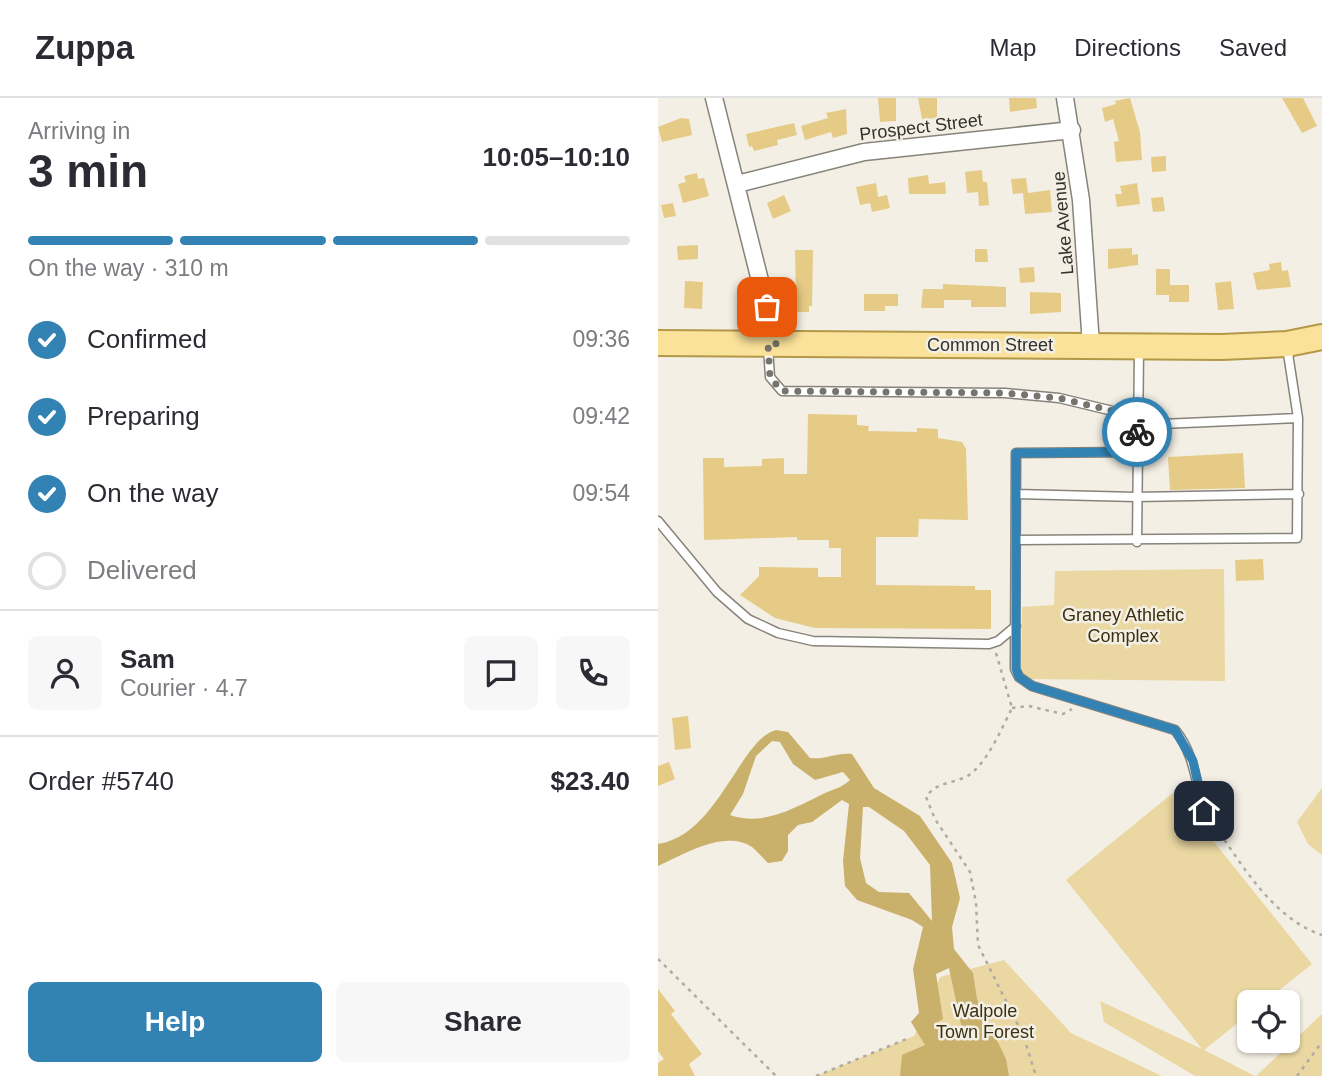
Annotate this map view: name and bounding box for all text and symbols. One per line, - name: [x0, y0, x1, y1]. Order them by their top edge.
- text: Zuppa: [35, 29, 134, 66]
- text: Map: [990, 34, 1036, 61]
- text: Directions: [1074, 34, 1181, 61]
- text: Saved: [1219, 34, 1287, 61]
- street label: Prospect Street: [858, 110, 984, 144]
- text: Arriving in: [28, 118, 130, 144]
- text: 10:05–10:10: [483, 142, 630, 172]
- text: 3 min: [28, 145, 148, 197]
- street label: Lake Avenue: [1049, 170, 1077, 276]
- text: On the way · 310 m: [28, 255, 229, 281]
- pin: [737, 277, 797, 337]
- icon: bag: [748, 288, 786, 326]
- icon: check: [28, 321, 66, 359]
- text: Confirmed: [87, 324, 207, 354]
- text: 09:36: [572, 326, 630, 352]
- street label: Common Street: [927, 335, 1053, 355]
- courier: [1102, 397, 1172, 467]
- icon: check: [28, 398, 66, 436]
- text: Preparing: [87, 401, 200, 431]
- text: 09:42: [572, 403, 630, 429]
- icon: bike: [1118, 413, 1156, 451]
- icon: check: [28, 475, 66, 513]
- text: On the way: [87, 478, 219, 508]
- text: 09:54: [572, 480, 630, 506]
- text: Delivered: [87, 555, 197, 585]
- park label: Graney Athletic Complex: [1062, 605, 1184, 646]
- button: person: [28, 636, 102, 710]
- button: chat: [464, 636, 538, 710]
- button: phone: [556, 636, 630, 710]
- text: Sam: [120, 644, 175, 674]
- text: Courier · 4.7: [120, 675, 248, 701]
- text: Order #5740: [28, 766, 174, 796]
- text: $23.40: [550, 766, 630, 796]
- pin: [1174, 781, 1234, 841]
- icon: home: [1185, 792, 1223, 830]
- button: Help: [28, 982, 322, 1062]
- button: Share: [336, 982, 630, 1062]
- map controls: [1237, 990, 1300, 1053]
- button: locate: [1237, 990, 1300, 1053]
- park label: Walpole Town Forest: [936, 1001, 1034, 1042]

